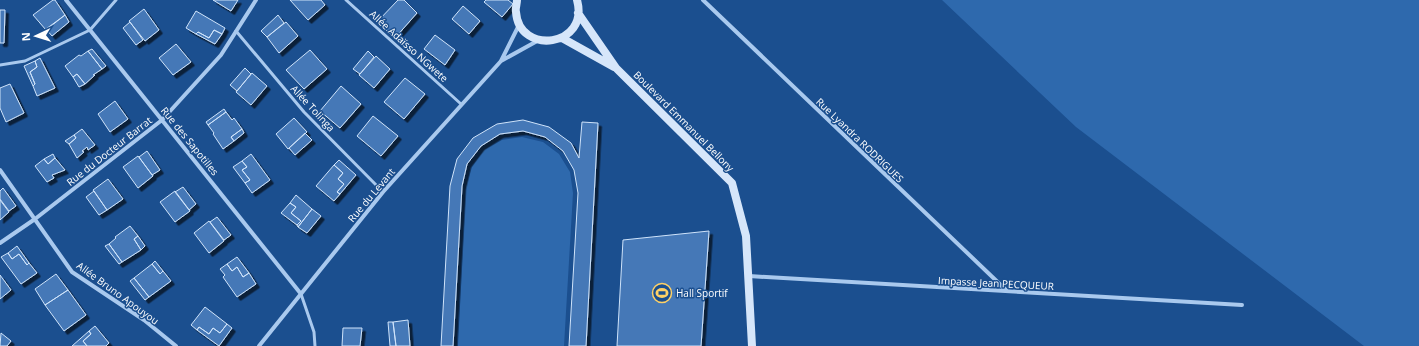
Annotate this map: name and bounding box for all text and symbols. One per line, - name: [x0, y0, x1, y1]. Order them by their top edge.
- street label: Allée Adaïsso NGwete: [367, 7, 452, 85]
- north arrow: [16, 16, 56, 56]
- text: N: [18, 32, 33, 42]
- street label: Boulevard Emmanuel Bellony: [631, 68, 738, 175]
- street label: Allée Tolinga: [288, 82, 338, 134]
- street label: Rue Lyandra RODRIGUES: [813, 94, 907, 186]
- street label: Rue des Sapotilles: [158, 104, 222, 178]
- street label: Rue du Docteur Barrat: [63, 113, 155, 189]
- street label: Rue du Levant: [344, 165, 398, 225]
- street label: Allée Bruno Apouyou: [74, 258, 162, 328]
- street label: Impasse Jean PECQUEUR: [938, 273, 1054, 293]
- sports icon: Hall Sportif: [651, 282, 673, 304]
- place label: Hall Sportif: [676, 286, 728, 300]

